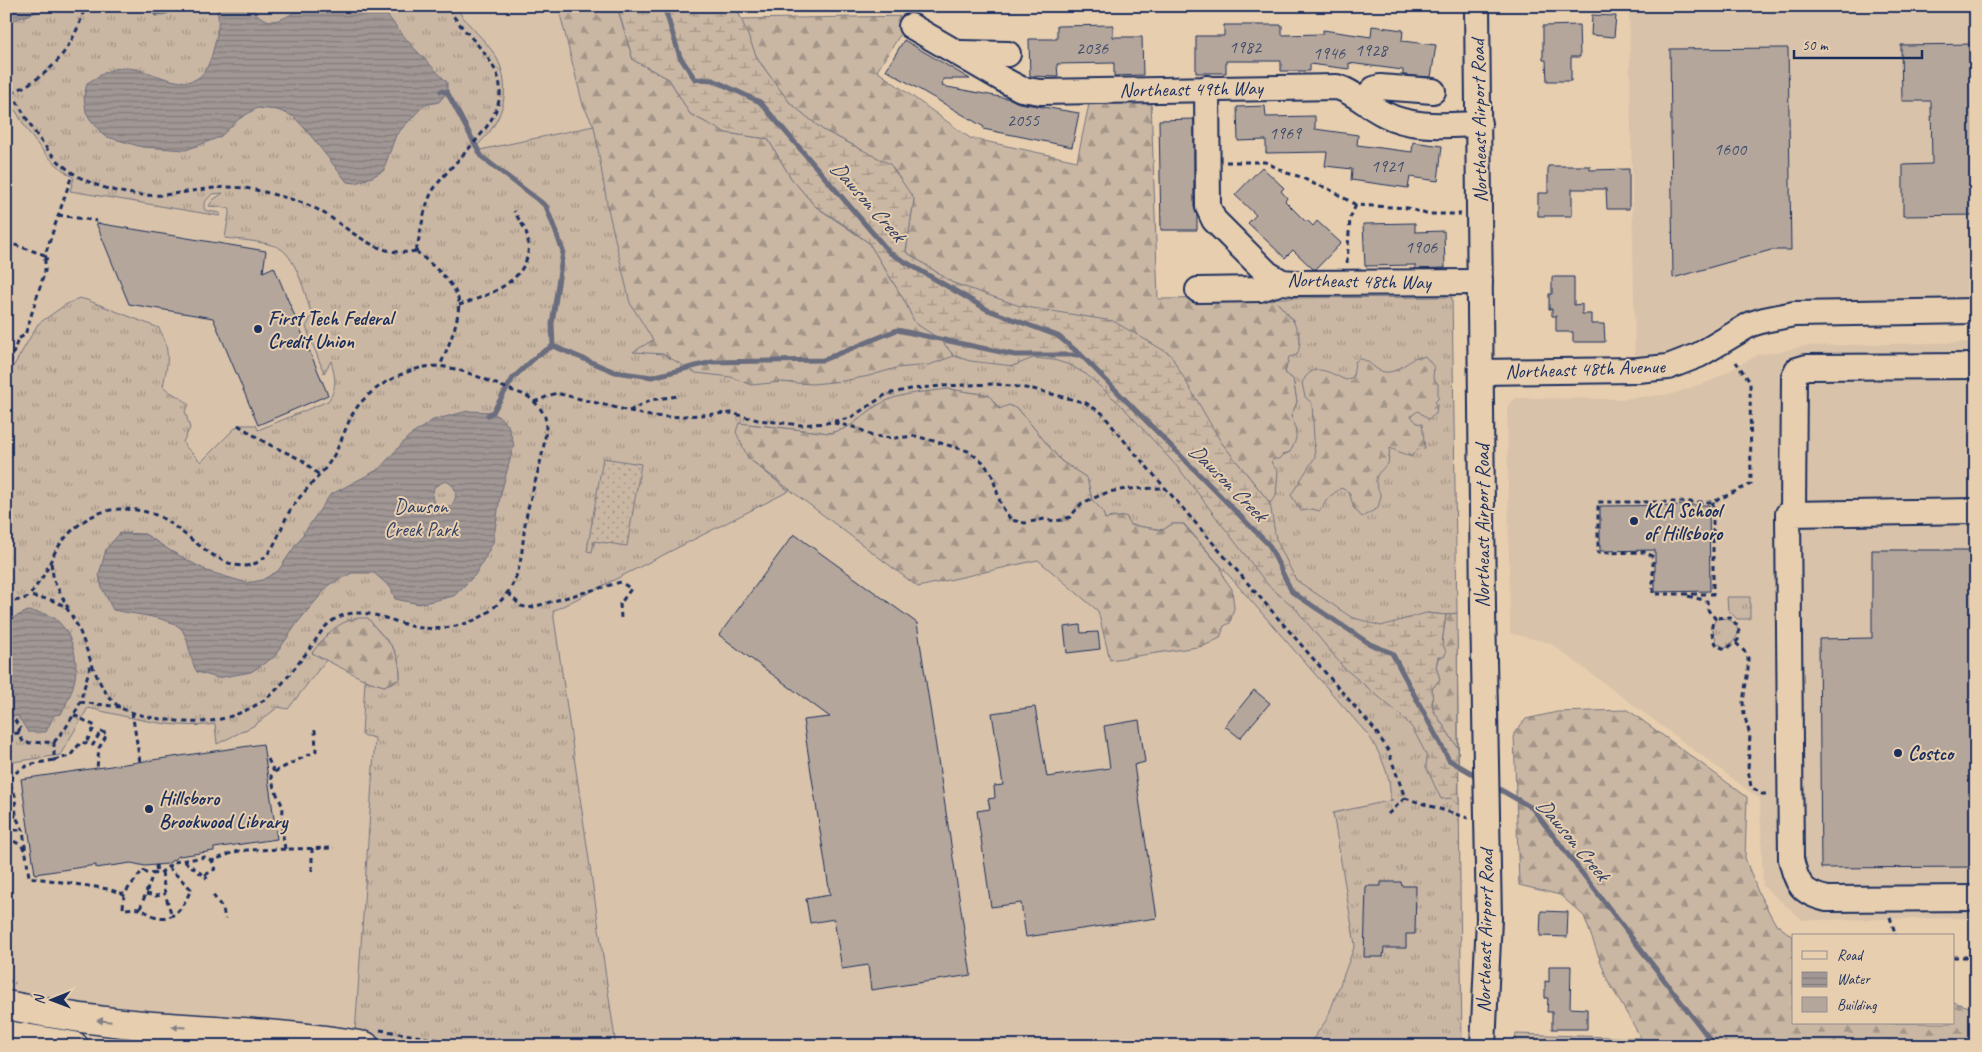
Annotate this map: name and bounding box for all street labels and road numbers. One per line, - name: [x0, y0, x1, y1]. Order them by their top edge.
- street label: Northeast Airport Road: [1465, 36, 1493, 203]
- street label: Northeast 49th Way: [1119, 75, 1265, 103]
- street label: Northeast 48th Way: [1287, 267, 1433, 295]
- street label: Northeast 48th Avenue: [1505, 354, 1667, 384]
- street label: Northeast Airport Road: [1470, 441, 1495, 608]
- street label: Northeast Airport Road: [1471, 846, 1499, 1013]

